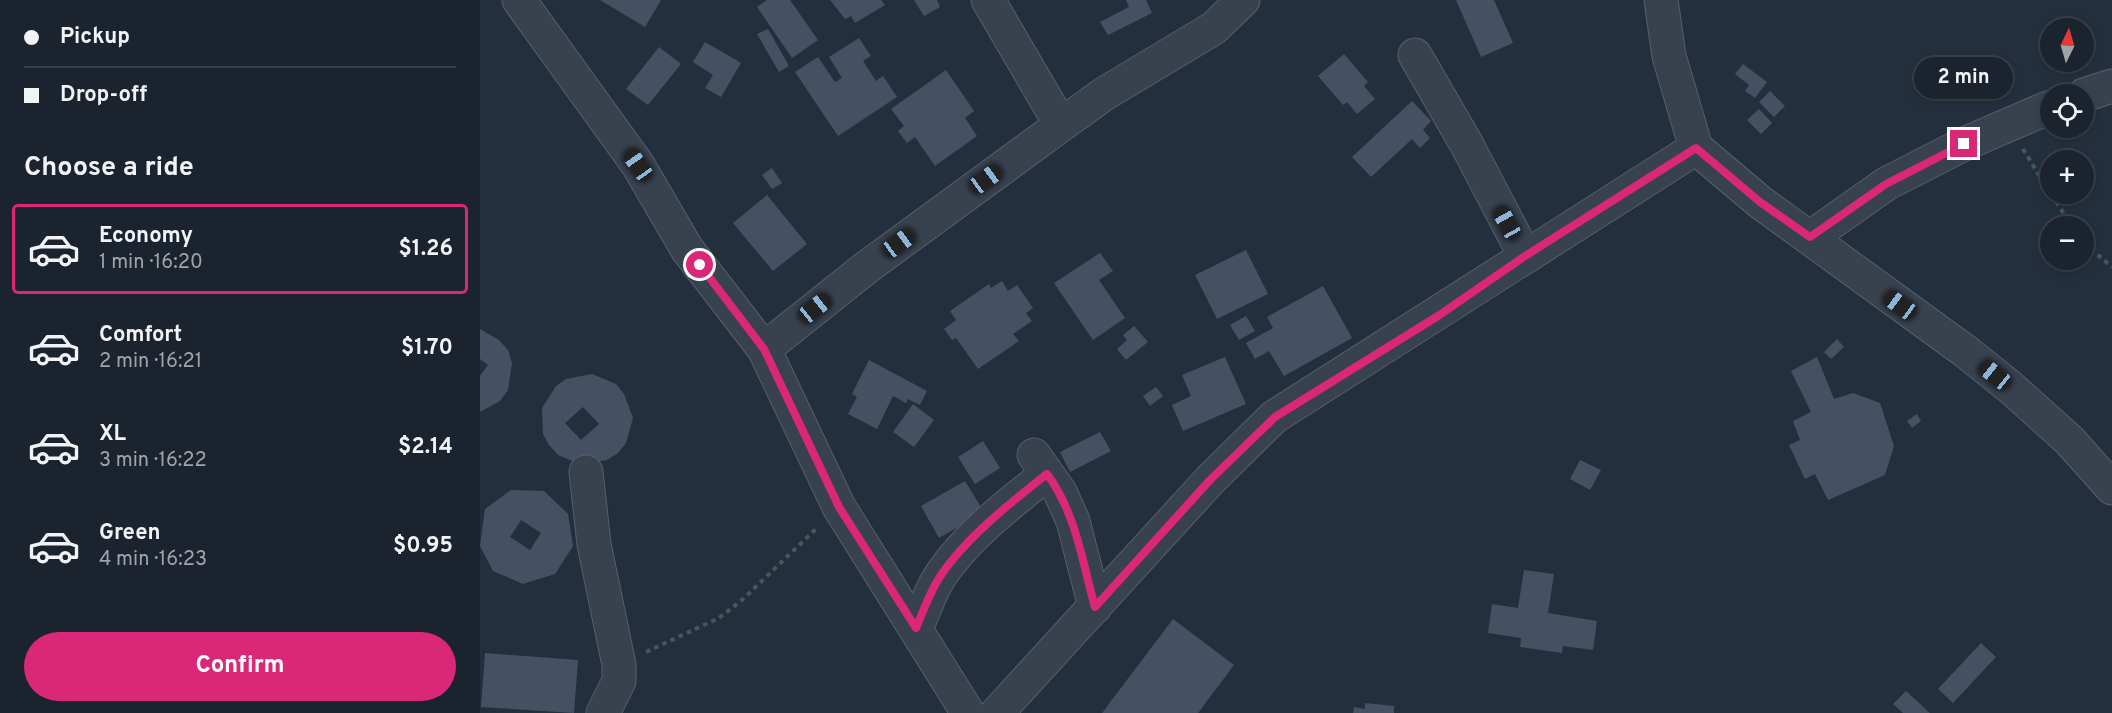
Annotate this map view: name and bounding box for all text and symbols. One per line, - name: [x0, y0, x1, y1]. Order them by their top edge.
- north arrow: [2040, 18, 2094, 72]
- map controls: [2040, 18, 2094, 270]
- text: Pickup: [60, 24, 130, 51]
- callout: 2 min: [1914, 57, 2014, 99]
- text: 2 min: [1937, 65, 1990, 91]
- text: Drop-off: [60, 82, 147, 109]
- button: locate: [2040, 84, 2094, 138]
- route end: [1950, 130, 1977, 157]
- car: [620, 145, 656, 185]
- button: +: [2040, 150, 2094, 204]
- text: Choose a ride: [24, 151, 194, 185]
- car: [966, 161, 1006, 197]
- car: [1490, 203, 1524, 243]
- button: −: [2040, 216, 2094, 270]
- icon: car: [27, 222, 81, 276]
- text: Economy: [99, 223, 193, 250]
- car: [879, 225, 919, 261]
- text: $1.26: [398, 236, 453, 263]
- text: 1 min · 16:20: [99, 250, 203, 276]
- route start: [686, 251, 713, 278]
- car: [1880, 287, 1920, 323]
- car: [795, 290, 835, 326]
- icon: car: [27, 321, 81, 375]
- text: Comfort: [99, 322, 182, 349]
- text: $1.70: [401, 335, 453, 362]
- text: 2 min · 16:21: [99, 349, 202, 375]
- car: [1975, 357, 2015, 393]
- icon: car: [27, 420, 81, 474]
- text: XL: [99, 421, 126, 448]
- text: $2.14: [398, 434, 453, 461]
- text: 3 min · 16:22: [99, 448, 207, 474]
- icon: car: [27, 519, 81, 573]
- text: Green: [99, 520, 161, 547]
- text: $0.95: [393, 533, 453, 560]
- text: 4 min · 16:23: [99, 547, 207, 573]
- button: Confirm: [24, 632, 456, 701]

